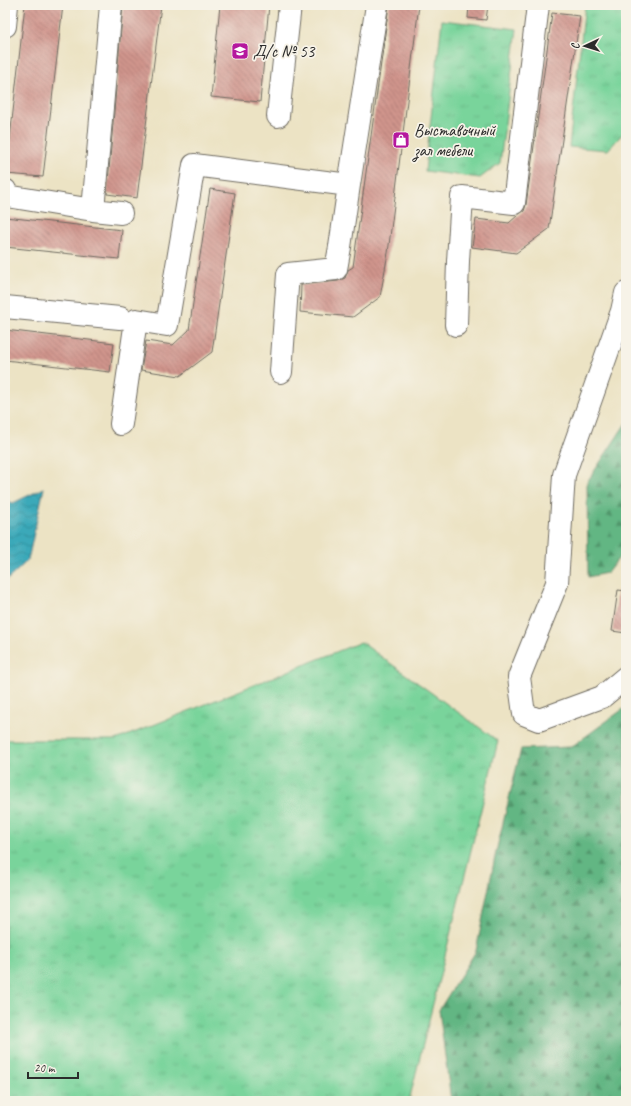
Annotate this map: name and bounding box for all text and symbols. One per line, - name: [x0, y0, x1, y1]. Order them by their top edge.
- north arrow: [565, 26, 605, 66]
- school or university icon: Д/с № 53: [230, 41, 250, 61]
- place label: Д/с № 53: [253, 41, 316, 62]
- text: С: [568, 42, 582, 50]
- place label: Выставочный зал мебели: [412, 120, 496, 162]
- shop icon: Выставочный зал мебели: [391, 130, 411, 150]
- scale bar: [28, 1054, 78, 1080]
- text: 20 m: [34, 1060, 56, 1076]

